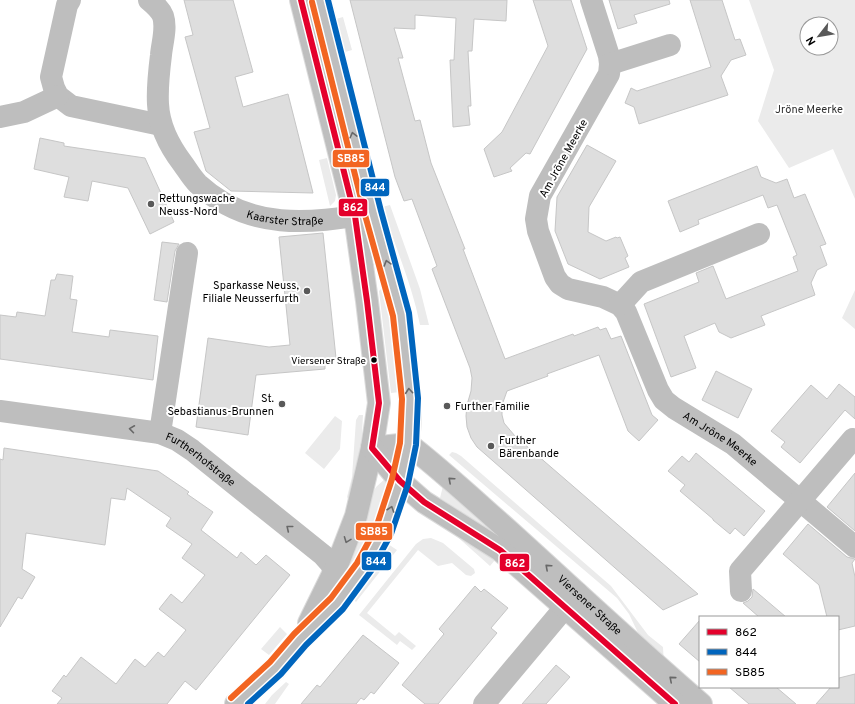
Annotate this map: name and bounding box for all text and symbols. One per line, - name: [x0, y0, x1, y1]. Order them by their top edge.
- north arrow: [799, 16, 839, 56]
- text: N: [803, 34, 819, 48]
- park label: Jröne Meerke: [775, 103, 843, 117]
- street label: Am Jröne Meerke: [537, 117, 591, 200]
- one-way arrow: [350, 131, 358, 138]
- line badge: SB85: [332, 149, 370, 168]
- text: SB85: [337, 152, 365, 166]
- line badge: 844: [360, 178, 390, 197]
- text: 844: [364, 181, 386, 195]
- place label: Rettungswache Neuss-Nord: [159, 192, 235, 219]
- line badge: 862: [338, 198, 368, 217]
- marker: Rettungswache Neuss-Nord: [146, 199, 156, 209]
- text: 862: [343, 201, 363, 215]
- street label: Kaarster Straße: [245, 208, 324, 229]
- one-way arrow: [383, 260, 392, 267]
- place label: Sparkasse Neuss, Filiale Neusserfurth: [202, 279, 300, 306]
- marker: Sparkasse Neuss, Filiale Neusserfurth: [302, 286, 312, 296]
- place label: Viersener Straße: [291, 355, 366, 368]
- marker: Viersener Straße: [369, 355, 379, 365]
- one-way arrow: [405, 388, 414, 394]
- place label: St. Sebastianus-Brunnen: [167, 392, 274, 419]
- marker: St. Sebastianus-Brunnen: [277, 399, 287, 409]
- place label: Further Familie: [455, 400, 530, 414]
- marker: Further Familie: [442, 401, 452, 411]
- street label: Am Jröne Meerke: [680, 409, 760, 470]
- one-way arrow: [129, 425, 135, 434]
- street label: Furtherhofstraße: [163, 430, 238, 490]
- place label: Further Bärenbande: [499, 434, 559, 461]
- marker: Further Bärenbande: [486, 441, 496, 451]
- one-way arrow: [449, 477, 456, 484]
- one-way arrow: [386, 505, 394, 512]
- line badge: SB85: [355, 522, 393, 541]
- one-way arrow: [287, 525, 294, 532]
- text: SB85: [360, 525, 388, 539]
- one-way arrow: [343, 536, 351, 543]
- line badge: 844: [361, 551, 392, 571]
- line badge: 862: [499, 553, 530, 572]
- text: 844: [365, 555, 387, 569]
- text: 862: [505, 557, 525, 571]
- one-way arrow: [545, 564, 553, 571]
- street label: Viersener Straße: [554, 573, 624, 639]
- legend: [699, 616, 839, 688]
- text: 862: [735, 625, 757, 641]
- text: 844: [735, 645, 757, 661]
- text: SB85: [735, 665, 765, 681]
- one-way arrow: [669, 676, 676, 683]

